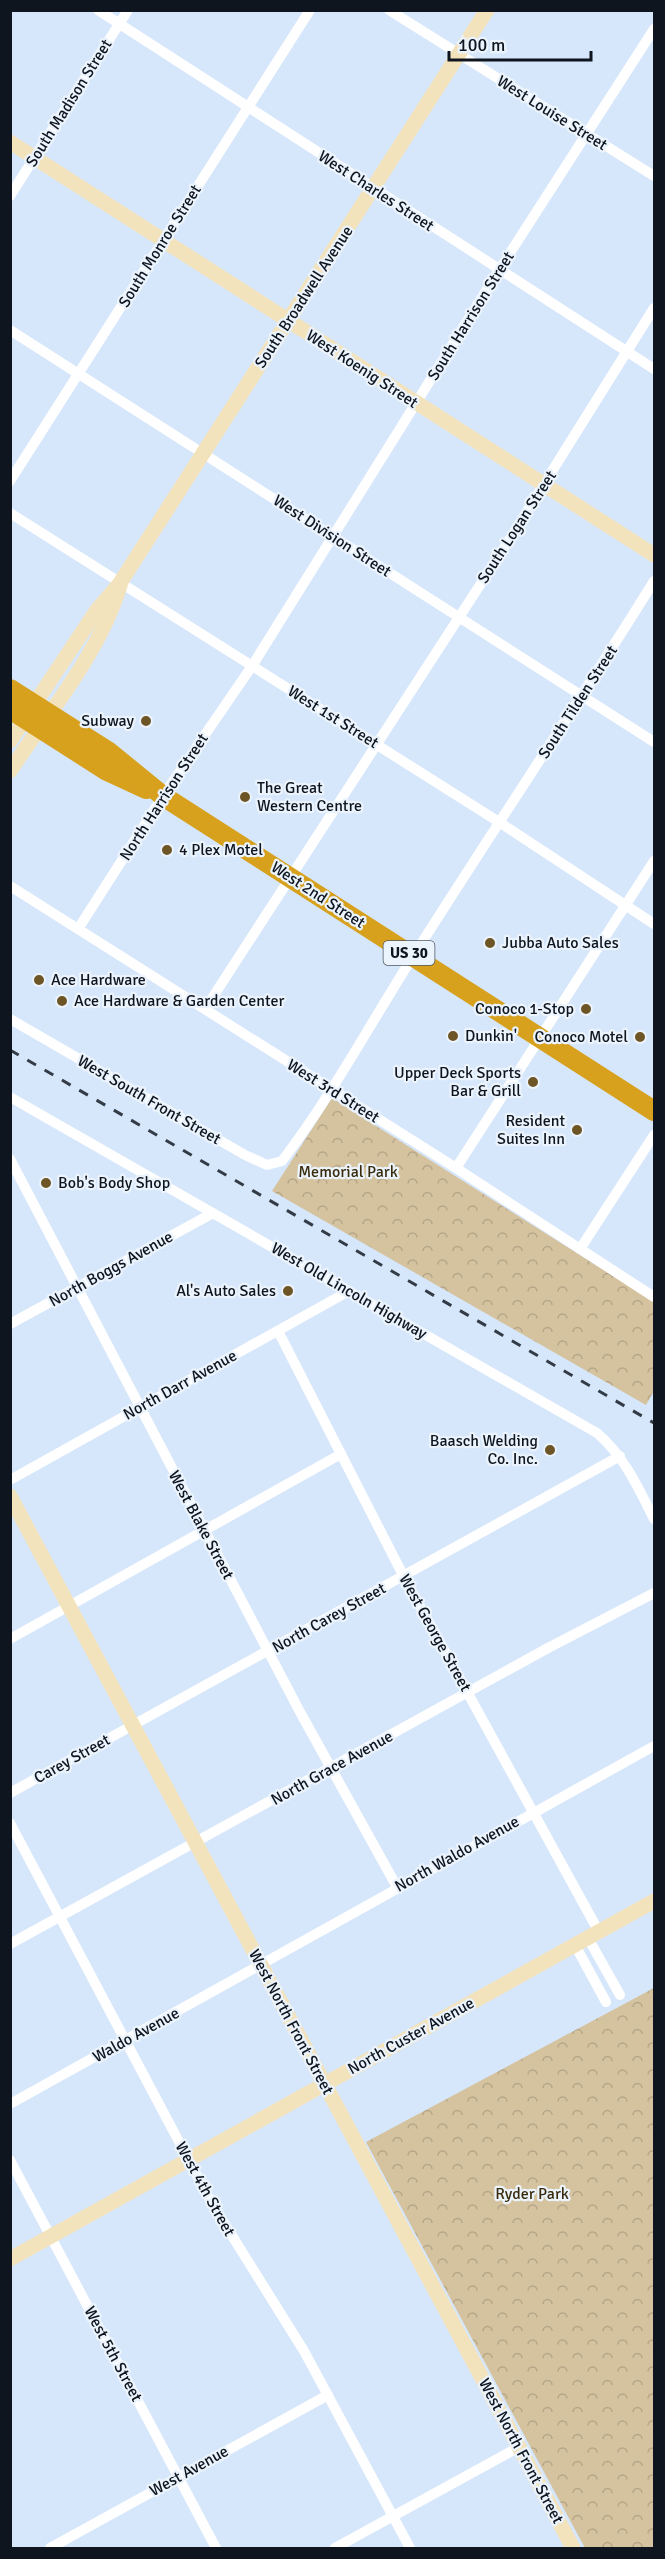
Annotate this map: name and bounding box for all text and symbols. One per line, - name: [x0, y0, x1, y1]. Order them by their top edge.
- scale bar: [449, 24, 592, 62]
- text: 100 m: [458, 34, 505, 56]
- street label: South Madison Street: [22, 35, 117, 171]
- street label: West Louise Street: [493, 71, 611, 155]
- street label: West Charles Street: [314, 146, 438, 236]
- street label: South Monroe Street: [114, 181, 206, 311]
- street label: South Broadwell Avenue: [250, 222, 358, 372]
- street label: South Harrison Street: [423, 247, 519, 384]
- street label: West Koenig Street: [302, 325, 422, 413]
- street label: South Logan Street: [473, 466, 561, 587]
- street label: West Division Street: [269, 490, 395, 582]
- street label: South Tilden Street: [534, 641, 622, 762]
- street label: West 1st Street: [284, 681, 383, 753]
- place label: Subway: [81, 711, 135, 731]
- marker: Subway: [139, 714, 153, 728]
- street label: North Harrison Street: [115, 729, 213, 864]
- place label: The Great Western Centre: [257, 778, 362, 816]
- marker: The Great Western Centre: [238, 790, 252, 804]
- place label: 4 Plex Motel: [179, 840, 263, 860]
- marker: 4 Plex Motel: [160, 843, 174, 857]
- street label: West 2nd Street: [267, 857, 369, 933]
- place label: Jubba Auto Sales: [502, 933, 619, 953]
- marker: Jubba Auto Sales: [483, 936, 497, 950]
- road number: US 30: [384, 941, 434, 965]
- place label: Ace Hardware: [51, 970, 146, 990]
- marker: Ace Hardware: [32, 973, 46, 987]
- place label: Ace Hardware & Garden Center: [74, 991, 284, 1011]
- marker: Ace Hardware & Garden Center: [55, 994, 69, 1008]
- place label: Conoco 1-Stop: [475, 999, 574, 1019]
- marker: Conoco 1-Stop: [579, 1002, 593, 1016]
- place label: Dunkin': [465, 1026, 517, 1046]
- place label: Conoco Motel: [535, 1027, 628, 1047]
- marker: Dunkin': [446, 1029, 460, 1043]
- marker: Conoco Motel: [633, 1030, 647, 1044]
- street label: West South Front Street: [74, 1051, 225, 1149]
- street label: West 3rd Street: [283, 1055, 383, 1128]
- place label: Upper Deck Sports Bar & Grill: [394, 1063, 521, 1101]
- marker: Upper Deck Sports Bar & Grill: [526, 1075, 540, 1089]
- place label: Resident Suites Inn: [497, 1111, 565, 1149]
- marker: Resident Suites Inn: [570, 1123, 584, 1137]
- park label: Memorial Park: [298, 1162, 398, 1182]
- place label: Bob's Body Shop: [58, 1173, 170, 1193]
- marker: Bob's Body Shop: [39, 1176, 53, 1190]
- street label: North Boggs Avenue: [45, 1227, 177, 1311]
- street label: West Old Lincoln Highway: [267, 1238, 431, 1344]
- place label: Al's Auto Sales: [176, 1281, 276, 1301]
- marker: Al's Auto Sales: [281, 1284, 295, 1298]
- street label: North Darr Avenue: [120, 1345, 240, 1425]
- place label: Baasch Welding Co. Inc.: [430, 1431, 538, 1469]
- marker: Baasch Welding Co. Inc.: [543, 1443, 557, 1457]
- street label: West Blake Street: [164, 1467, 238, 1583]
- street label: West George Street: [394, 1571, 476, 1696]
- street label: North Carey Street: [269, 1578, 390, 1658]
- street label: North Grace Avenue: [268, 1726, 396, 1810]
- street label: Carey Street: [31, 1730, 114, 1788]
- street label: North Waldo Avenue: [391, 1811, 523, 1897]
- street label: West North Front Street: [244, 1946, 338, 2098]
- street label: North Custer Avenue: [344, 1993, 478, 2079]
- street label: Waldo Avenue: [89, 2003, 183, 2067]
- street label: West 4th Street: [171, 2138, 239, 2240]
- park label: Ryder Park: [495, 2184, 569, 2204]
- street label: West 5th Street: [79, 2303, 147, 2406]
- street label: West North Front Street: [474, 2375, 568, 2527]
- street label: West Avenue: [146, 2441, 232, 2501]

